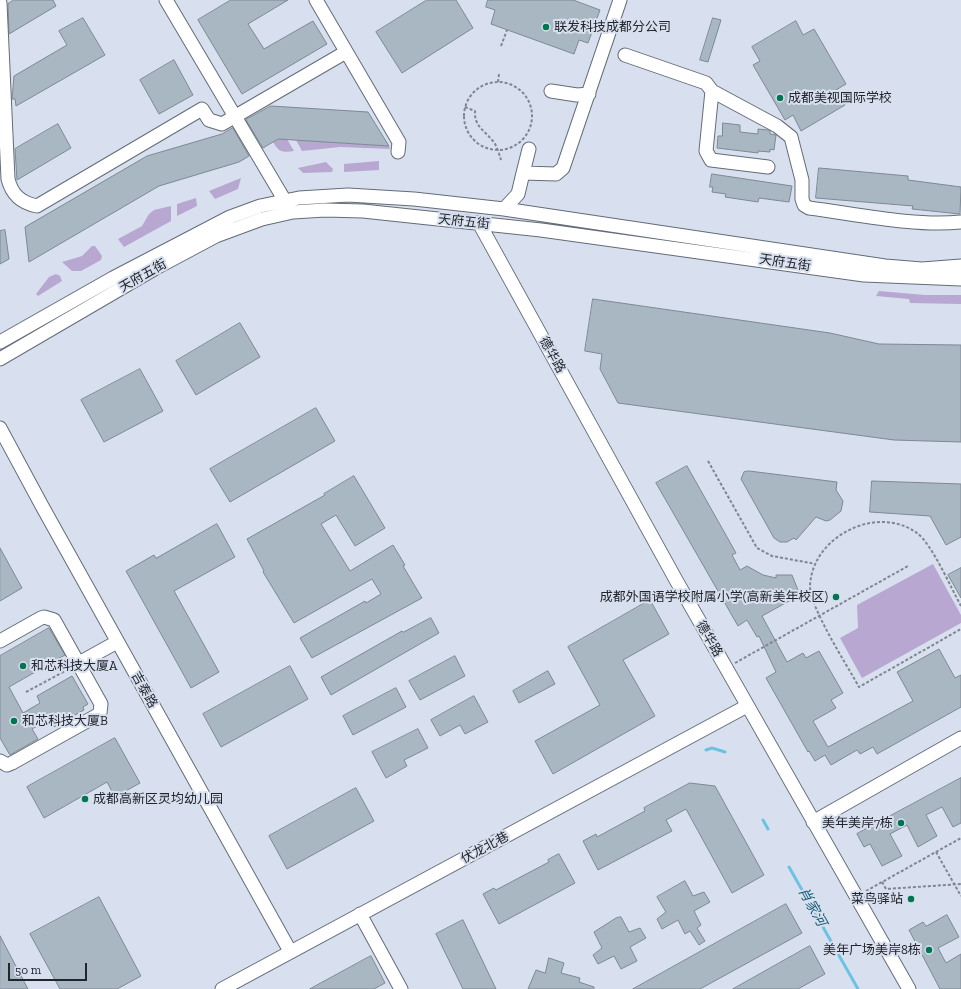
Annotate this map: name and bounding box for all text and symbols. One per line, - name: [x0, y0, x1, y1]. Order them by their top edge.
- place label: 联发科技成都分公司: [554, 19, 671, 35]
- marker: 联发科技成都分公司: [541, 22, 551, 32]
- place label: 成都美视国际学校: [788, 90, 892, 106]
- marker: 成都美视国际学校: [775, 93, 785, 103]
- street label: 天府五街: [437, 212, 491, 232]
- street label: 天府五街: [758, 252, 812, 274]
- street label: 天府五街: [117, 256, 169, 296]
- street label: 德华路: [536, 334, 568, 376]
- place label: 成都外国语学校附属小学(高新美年校区): [600, 589, 828, 605]
- marker: 成都外国语学校附属小学(高新美年校区): [831, 592, 841, 602]
- street label: 德华路: [692, 618, 726, 660]
- place label: 和芯科技大厦A: [31, 658, 117, 674]
- marker: 和芯科技大厦A: [18, 661, 28, 671]
- street label: 吉泰路: [128, 669, 160, 711]
- place label: 和芯科技大厦B: [22, 713, 108, 729]
- marker: 和芯科技大厦B: [9, 716, 19, 726]
- place label: 成都高新区灵均幼儿园: [93, 791, 223, 807]
- marker: 成都高新区灵均幼儿园: [80, 794, 90, 804]
- place label: 美年美岸7栋: [822, 815, 893, 831]
- marker: 美年美岸7栋: [896, 818, 906, 828]
- street label: 伏龙北巷: [458, 829, 512, 867]
- water label: 肖家河: [794, 885, 830, 929]
- place label: 菜鸟驿站: [851, 891, 903, 907]
- marker: 菜鸟驿站: [906, 894, 916, 904]
- place label: 美年广场美岸8栋: [823, 942, 921, 958]
- marker: 美年广场美岸8栋: [924, 945, 934, 955]
- scale bar: [10, 955, 89, 981]
- text: 50 m: [15, 963, 41, 977]

